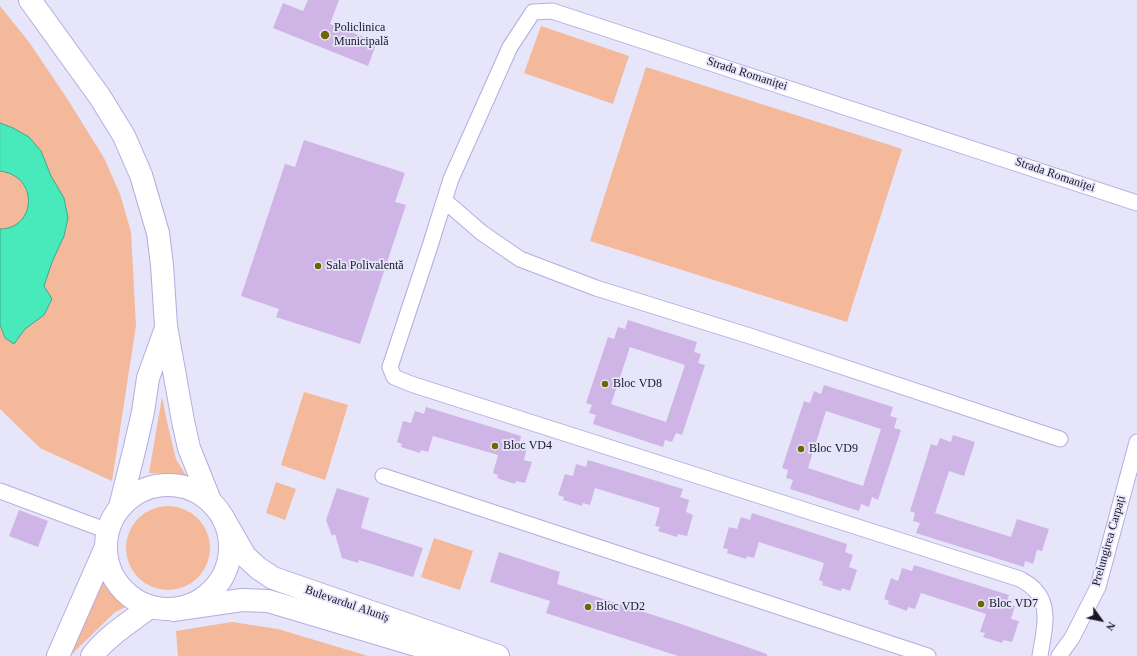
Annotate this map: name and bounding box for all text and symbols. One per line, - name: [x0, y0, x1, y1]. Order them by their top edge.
- place label: Policlinica Municipală: [334, 21, 389, 49]
- marker: Policlinica Municipală: [319, 29, 331, 41]
- street label: Strada Romaniței: [705, 54, 789, 94]
- street label: Strada Romaniței: [1013, 155, 1097, 195]
- place label: Sala Polivalentă: [326, 259, 404, 273]
- marker: Sala Polivalentă: [313, 261, 323, 271]
- place label: Bloc VD8: [613, 377, 662, 391]
- marker: Bloc VD8: [600, 379, 610, 389]
- place label: Bloc VD4: [503, 439, 552, 453]
- marker: Bloc VD4: [490, 441, 500, 451]
- place label: Bloc VD9: [809, 442, 858, 456]
- marker: Bloc VD9: [796, 444, 806, 454]
- street label: Prelungirea Carpați: [1089, 494, 1129, 588]
- street label: Bulevardul Aluniș: [303, 583, 391, 625]
- place label: Bloc VD7: [989, 597, 1038, 611]
- marker: Bloc VD7: [976, 599, 986, 609]
- place label: Bloc VD2: [596, 600, 645, 614]
- north arrow: [1081, 600, 1121, 640]
- marker: Bloc VD2: [583, 602, 593, 612]
- text: N: [1104, 620, 1118, 633]

